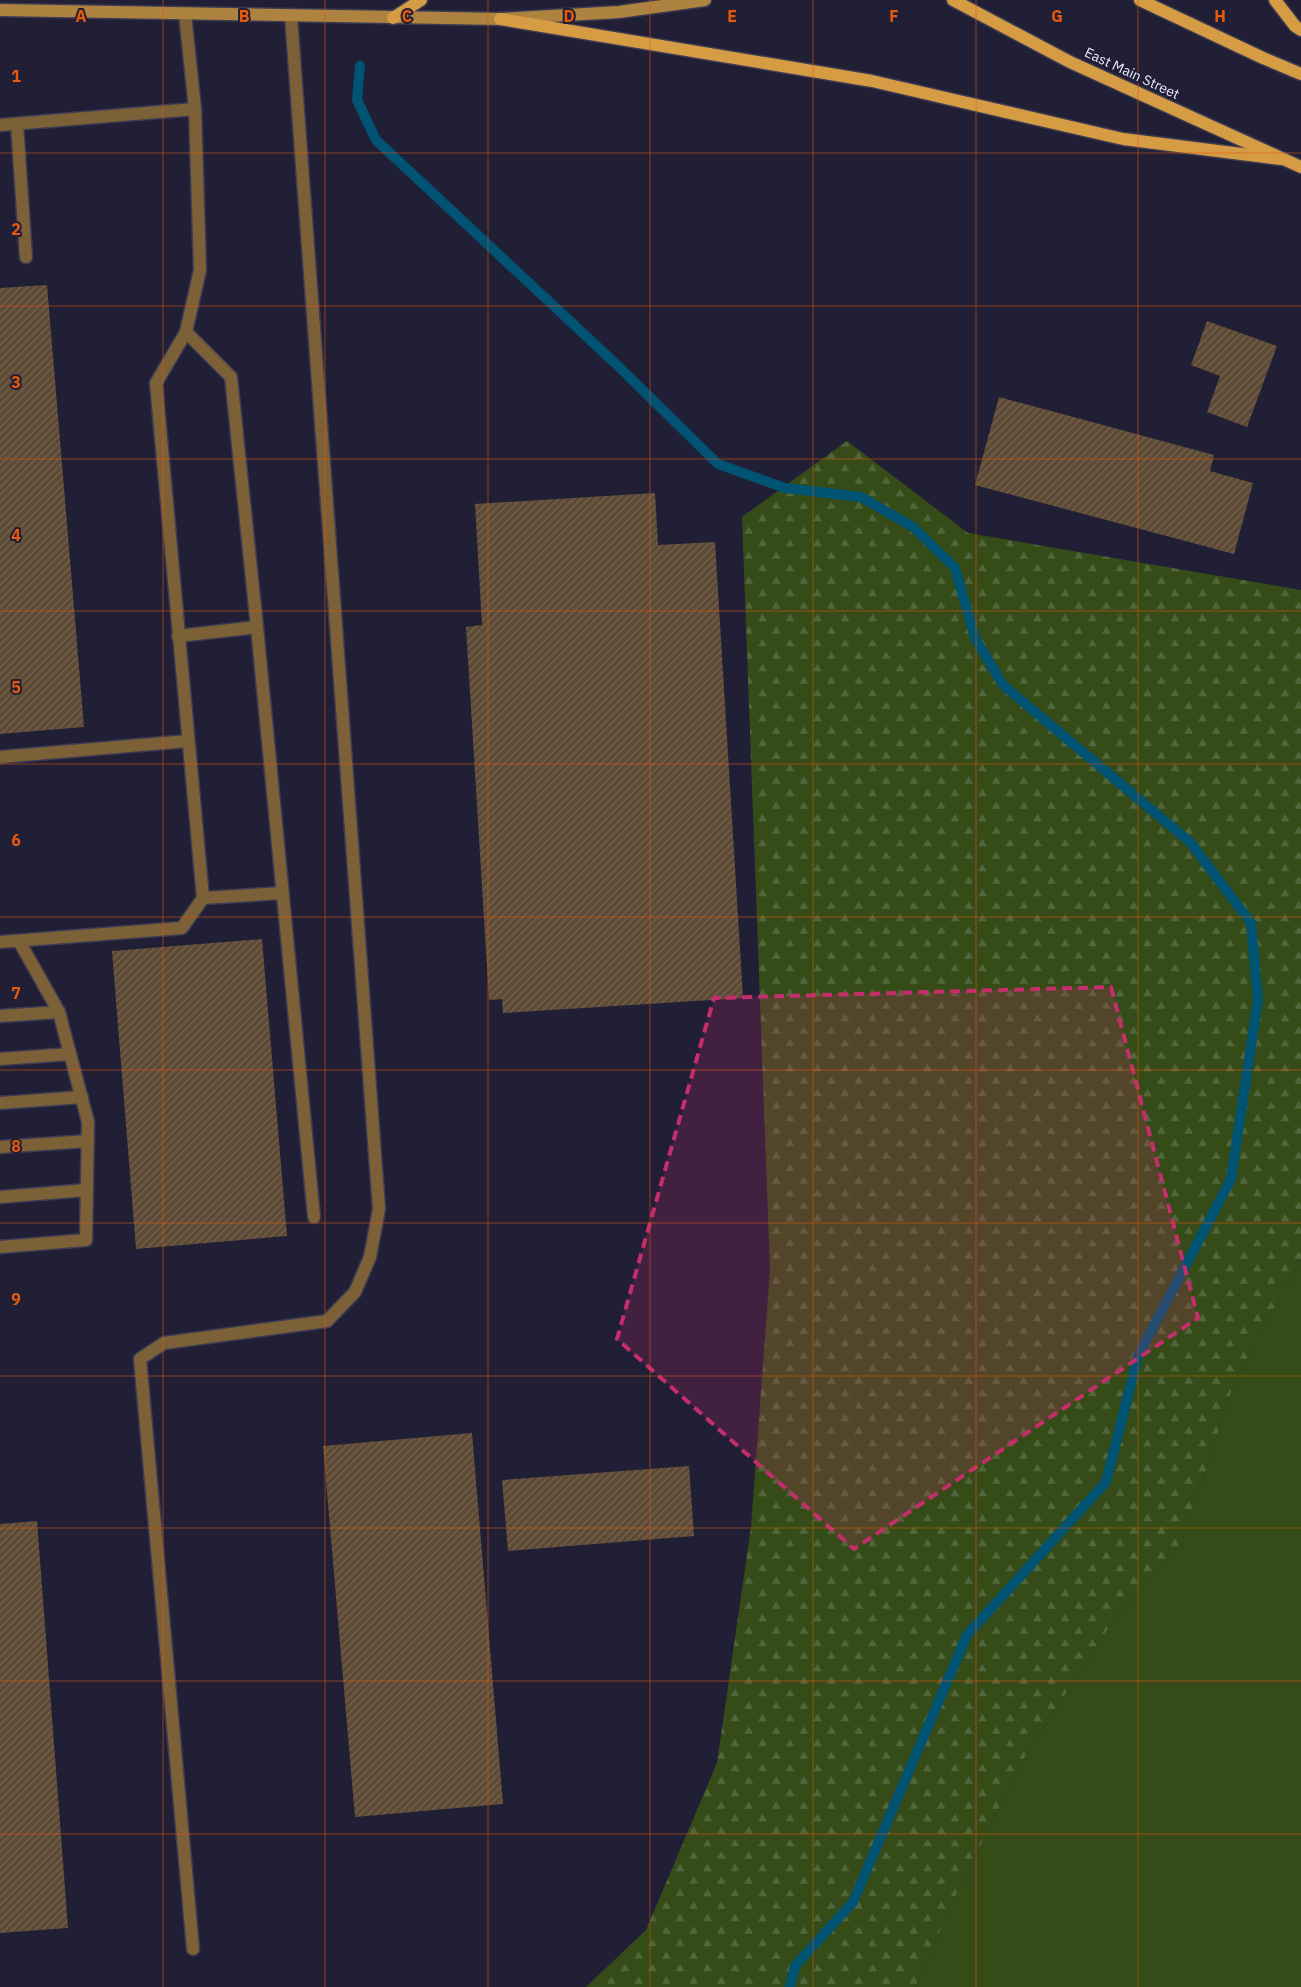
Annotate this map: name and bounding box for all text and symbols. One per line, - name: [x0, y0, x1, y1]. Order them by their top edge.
- text: A: [76, 6, 87, 26]
- text: B: [239, 6, 250, 26]
- text: C: [402, 6, 412, 26]
- text: D: [563, 6, 575, 26]
- text: E: [727, 6, 737, 26]
- text: F: [889, 6, 899, 26]
- text: G: [1051, 6, 1063, 26]
- text: H: [1214, 6, 1226, 26]
- street label: East Main Street: [1082, 43, 1182, 103]
- text: 1: [11, 66, 21, 86]
- text: 2: [11, 219, 21, 239]
- text: 3: [11, 372, 21, 392]
- text: 4: [11, 525, 21, 545]
- text: 5: [11, 677, 21, 697]
- text: 6: [11, 830, 21, 850]
- text: 7: [11, 983, 21, 1003]
- text: 8: [11, 1136, 21, 1156]
- text: 9: [11, 1289, 21, 1309]

